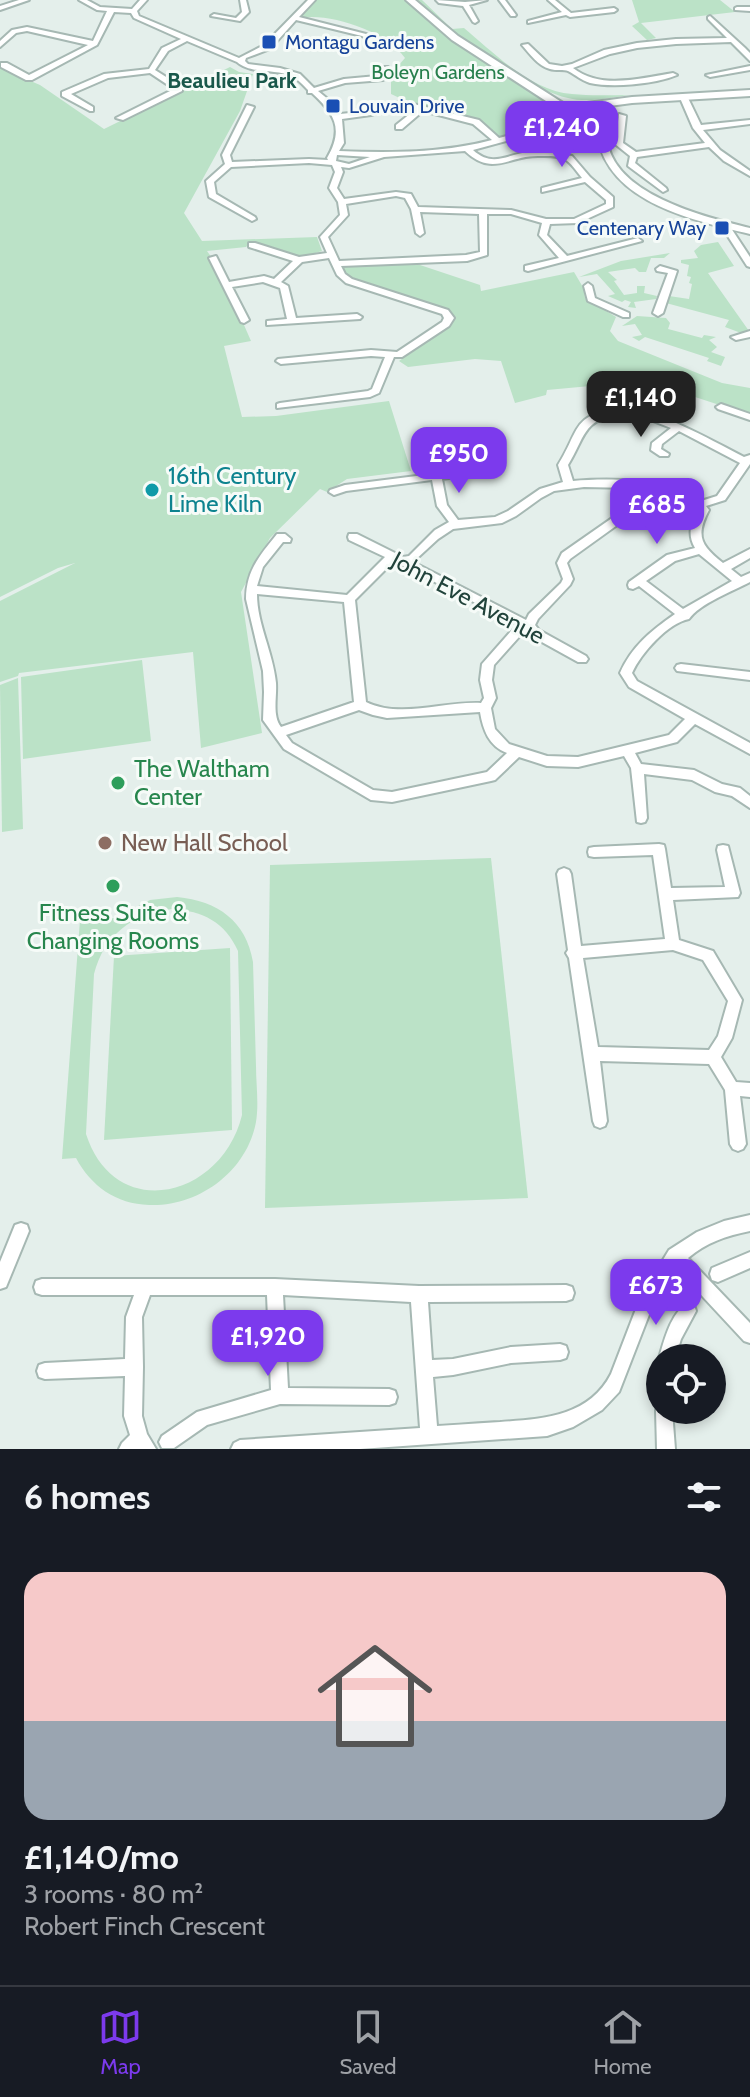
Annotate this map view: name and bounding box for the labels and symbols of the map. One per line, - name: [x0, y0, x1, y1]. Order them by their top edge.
- place label: Montagu Gardens: [285, 30, 434, 54]
- marker: Montagu Gardens: [260, 33, 278, 51]
- park label: Boleyn Gardens: [371, 60, 505, 84]
- district label: Beaulieu Park: [167, 67, 297, 94]
- place label: Louvain Drive: [349, 94, 464, 118]
- marker: Louvain Drive: [324, 97, 342, 115]
- pin: £1,240: [497, 101, 627, 169]
- place label: Centenary Way: [577, 216, 706, 240]
- marker: Centenary Way: [713, 219, 731, 237]
- pin: £1,140: [576, 371, 706, 439]
- pin: £950: [412, 427, 506, 495]
- place label: 16th Century Lime Kiln: [168, 461, 296, 518]
- pin: £685: [610, 478, 704, 546]
- marker: 16th Century Lime Kiln: [143, 481, 161, 499]
- street label: John Eve Avenue: [386, 545, 550, 650]
- place label: The Waltham Center: [134, 754, 270, 811]
- marker: The Waltham Center: [109, 774, 127, 792]
- place label: New Hall School: [121, 828, 288, 857]
- marker: New Hall School: [96, 834, 114, 852]
- marker: Fitness Suite & Changing Rooms: [104, 877, 122, 895]
- place label: Fitness Suite & Changing Rooms: [27, 898, 199, 955]
- pin: £673: [609, 1259, 703, 1327]
- pin: £1,920: [203, 1310, 333, 1378]

